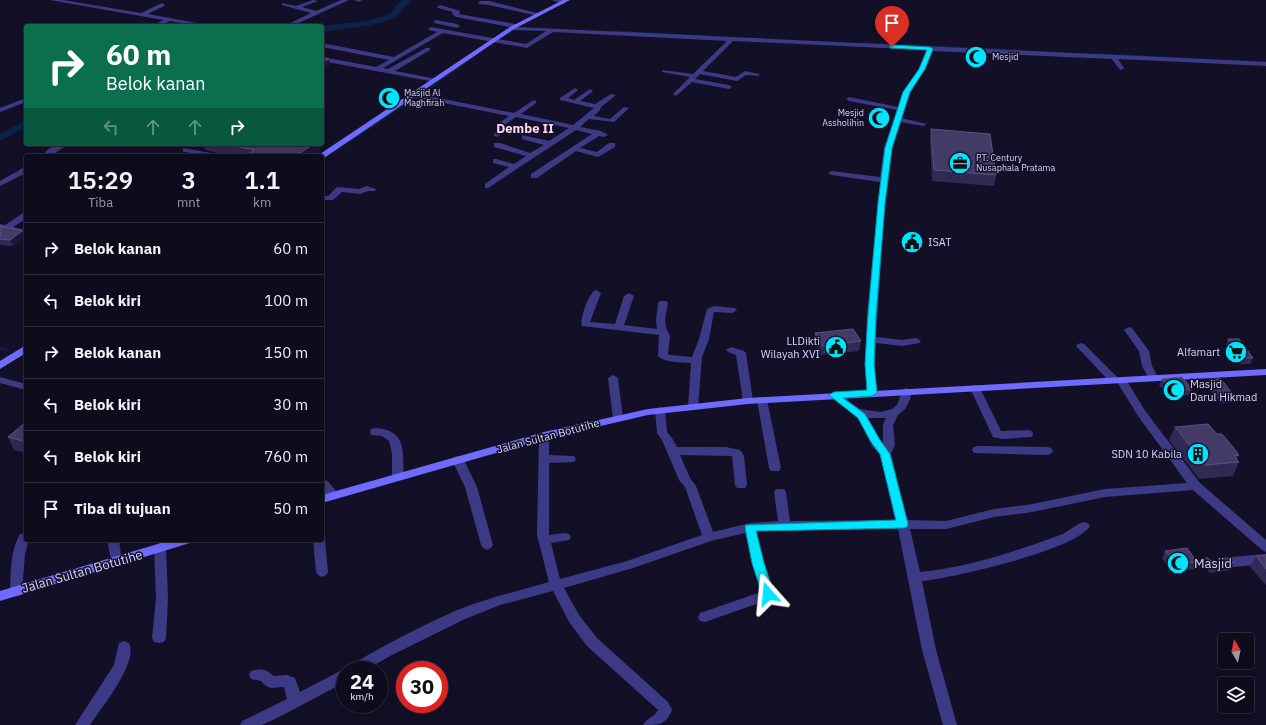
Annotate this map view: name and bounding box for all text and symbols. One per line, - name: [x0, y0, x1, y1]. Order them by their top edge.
- pin: [875, 6, 909, 47]
- icon: arrive: [881, 12, 903, 34]
- text: 60 m: [106, 36, 171, 73]
- icon: right: [40, 40, 92, 92]
- mosque icon: Mesjid: [963, 44, 989, 70]
- place label: Mesjid: [992, 51, 1018, 62]
- text: Belok kanan: [106, 72, 205, 95]
- mosque icon: Masjid Al Maghfirah: [376, 85, 402, 111]
- place label: Masjid Al Maghfirah: [404, 87, 444, 108]
- mosque icon: Mesjid Assholihin: [866, 105, 892, 131]
- place label: Mesjid Assholihin: [822, 107, 864, 128]
- icon: left: [100, 116, 122, 138]
- icon: ahead: [142, 116, 164, 138]
- icon: ahead: [184, 116, 206, 138]
- icon: right: [226, 116, 248, 138]
- district label: Dembe II: [496, 120, 554, 137]
- office icon: PT. Century Nusaphala Pratama: [947, 150, 973, 176]
- place label: PT. Century Nusaphala Pratama: [976, 152, 1055, 173]
- text: 15:29: [68, 164, 133, 196]
- text: 3: [181, 164, 196, 196]
- text: 1.1: [244, 164, 280, 196]
- text: Tiba: [88, 194, 113, 211]
- text: mnt: [177, 194, 200, 211]
- text: km: [253, 194, 271, 211]
- public building icon: ISAT: [899, 229, 925, 255]
- place label: ISAT: [928, 235, 952, 249]
- icon: right: [40, 238, 62, 260]
- text: Belok kanan: [74, 239, 161, 258]
- text: 60 m: [273, 239, 308, 258]
- icon: left: [40, 290, 62, 312]
- text: Belok kiri: [74, 291, 141, 310]
- text: 100 m: [264, 291, 308, 310]
- place label: LLDikti Wilayah XVI: [761, 334, 820, 361]
- public building icon: LLDikti Wilayah XVI: [823, 334, 849, 360]
- supermarket icon: Alfamart: [1223, 339, 1249, 365]
- icon: right: [40, 342, 62, 364]
- text: Belok kanan: [74, 343, 161, 362]
- text: 150 m: [264, 343, 308, 362]
- place label: Alfamart: [1177, 345, 1220, 359]
- mosque icon: Masjid Darul Hikmad: [1161, 377, 1187, 403]
- place label: Masjid Darul Hikmad: [1190, 377, 1257, 404]
- icon: left: [40, 394, 62, 416]
- text: Belok kiri: [74, 395, 141, 414]
- text: 30 m: [273, 395, 308, 414]
- street label: Jalan Sultan Botutihe: [495, 416, 601, 456]
- building icon: SDN 10 Kabila: [1185, 441, 1211, 467]
- icon: left: [40, 446, 62, 468]
- text: Belok kiri: [74, 447, 141, 466]
- text: 760 m: [264, 447, 308, 466]
- place label: SDN 10 Kabila: [1111, 447, 1182, 461]
- icon: arrive: [40, 498, 62, 520]
- text: Tiba di tujuan: [74, 499, 171, 518]
- text: 50 m: [273, 499, 308, 518]
- street label: Jalan Sultan Botutihe: [20, 546, 145, 597]
- mosque icon: Masjid: [1165, 550, 1191, 576]
- place label: Masjid: [1194, 555, 1232, 572]
- position arrow: [747, 573, 789, 615]
- north arrow: [1218, 633, 1254, 669]
- map controls: [1218, 633, 1254, 713]
- speed limit sign: 30: [396, 661, 448, 713]
- text: 24: [350, 668, 374, 695]
- button: layers: [1218, 677, 1254, 713]
- text: km/h: [350, 690, 374, 703]

